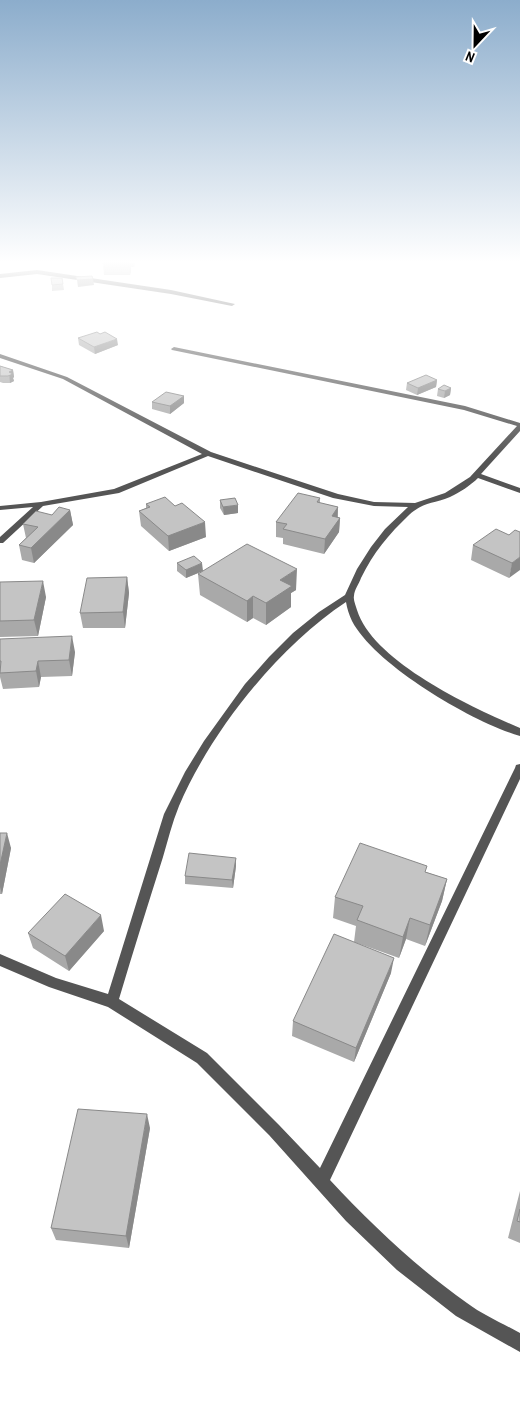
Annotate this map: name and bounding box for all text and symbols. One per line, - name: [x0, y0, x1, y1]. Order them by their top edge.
- north arrow: [450, 20, 500, 70]
- text: N: [463, 47, 477, 67]

